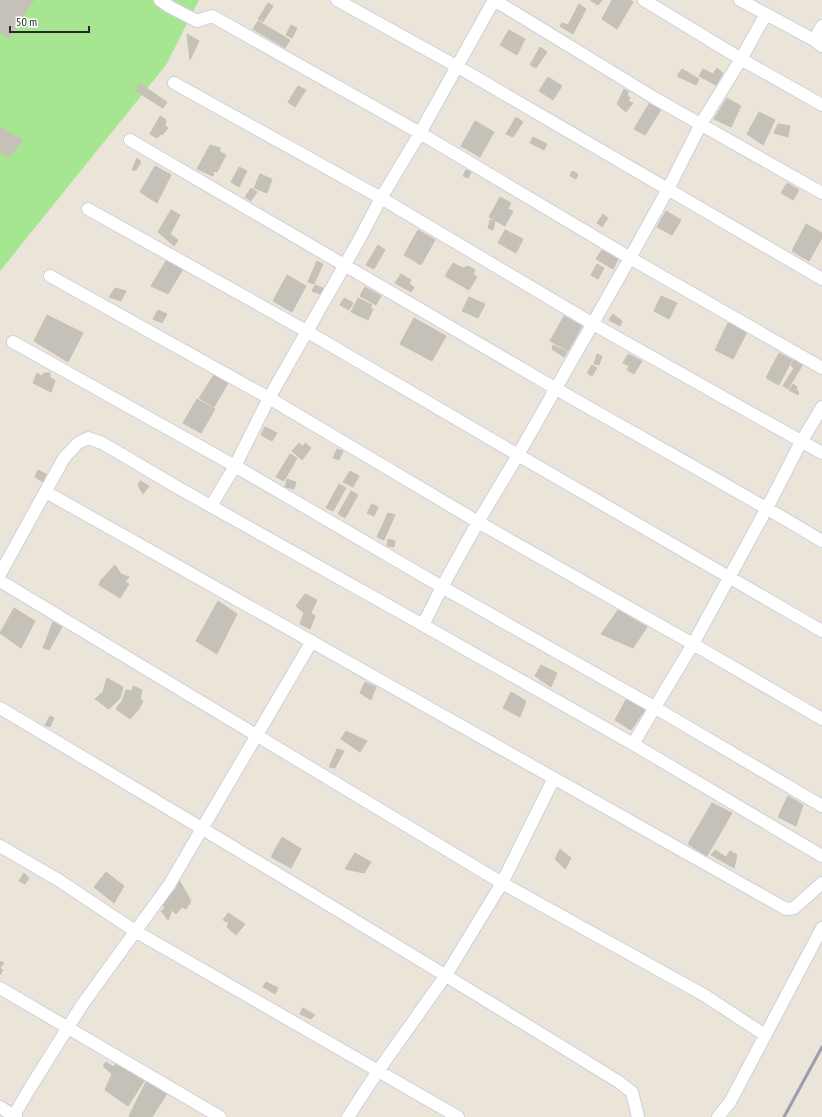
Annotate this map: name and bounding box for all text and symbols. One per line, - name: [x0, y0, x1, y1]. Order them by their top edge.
- scale bar: [10, 8, 89, 34]
- text: 50 m: [16, 14, 37, 29]

